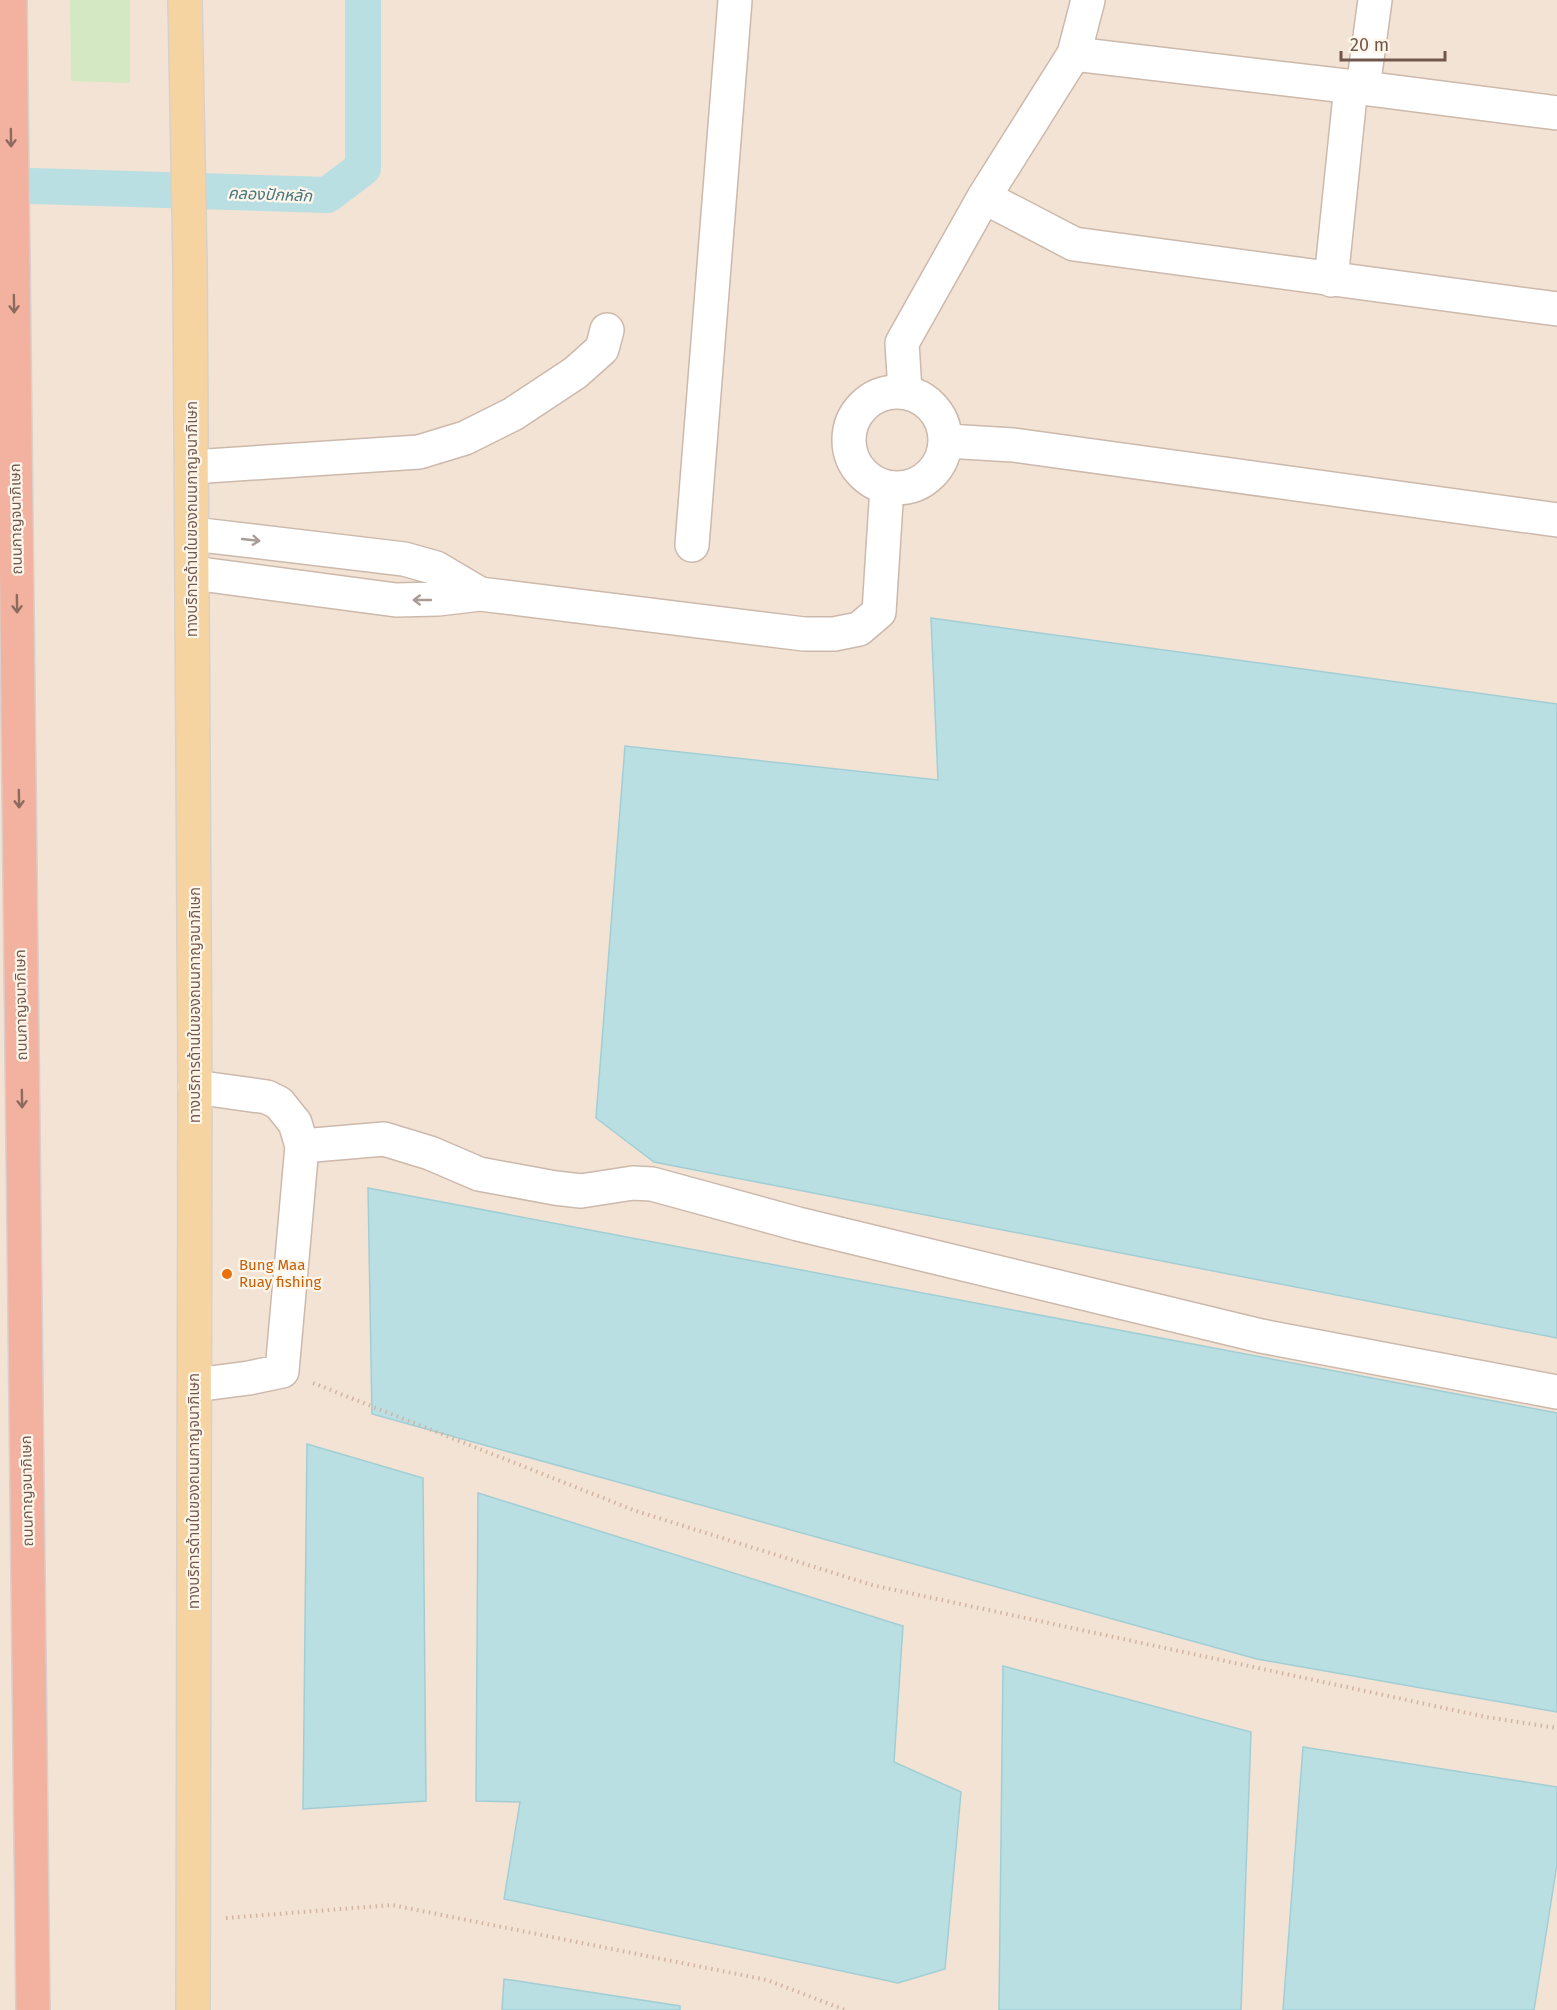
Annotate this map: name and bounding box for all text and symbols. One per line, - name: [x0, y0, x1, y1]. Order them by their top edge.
- scale bar: [1341, 24, 1444, 62]
- text: 20 m: [1350, 34, 1389, 56]
- one-way arrow: [6, 128, 17, 148]
- water label: คลองปักหลัก: [228, 184, 314, 206]
- one-way arrow: [8, 294, 19, 314]
- street label: ทางบริการด้านในของถนนกาญจนาภิเษก: [183, 401, 201, 637]
- street label: ถนนกาญจนาภิเษก: [6, 463, 26, 575]
- one-way arrow: [240, 535, 260, 546]
- one-way arrow: [11, 594, 23, 614]
- one-way arrow: [412, 594, 432, 606]
- one-way arrow: [13, 789, 25, 809]
- street label: ทางบริการด้านในของถนนกาญจนาภิเษก: [186, 887, 204, 1123]
- street label: ถนนกาญจนาภิเษก: [11, 949, 31, 1061]
- one-way arrow: [17, 1089, 28, 1109]
- place label: Bung Maa Ruay fishing: [239, 1256, 322, 1291]
- marker: Bung Maa Ruay fishing: [220, 1267, 234, 1281]
- street label: ทางบริการด้านในของถนนกาญจนาภิเษก: [185, 1373, 203, 1609]
- street label: ถนนกาญจนาภิเษก: [17, 1435, 37, 1547]

